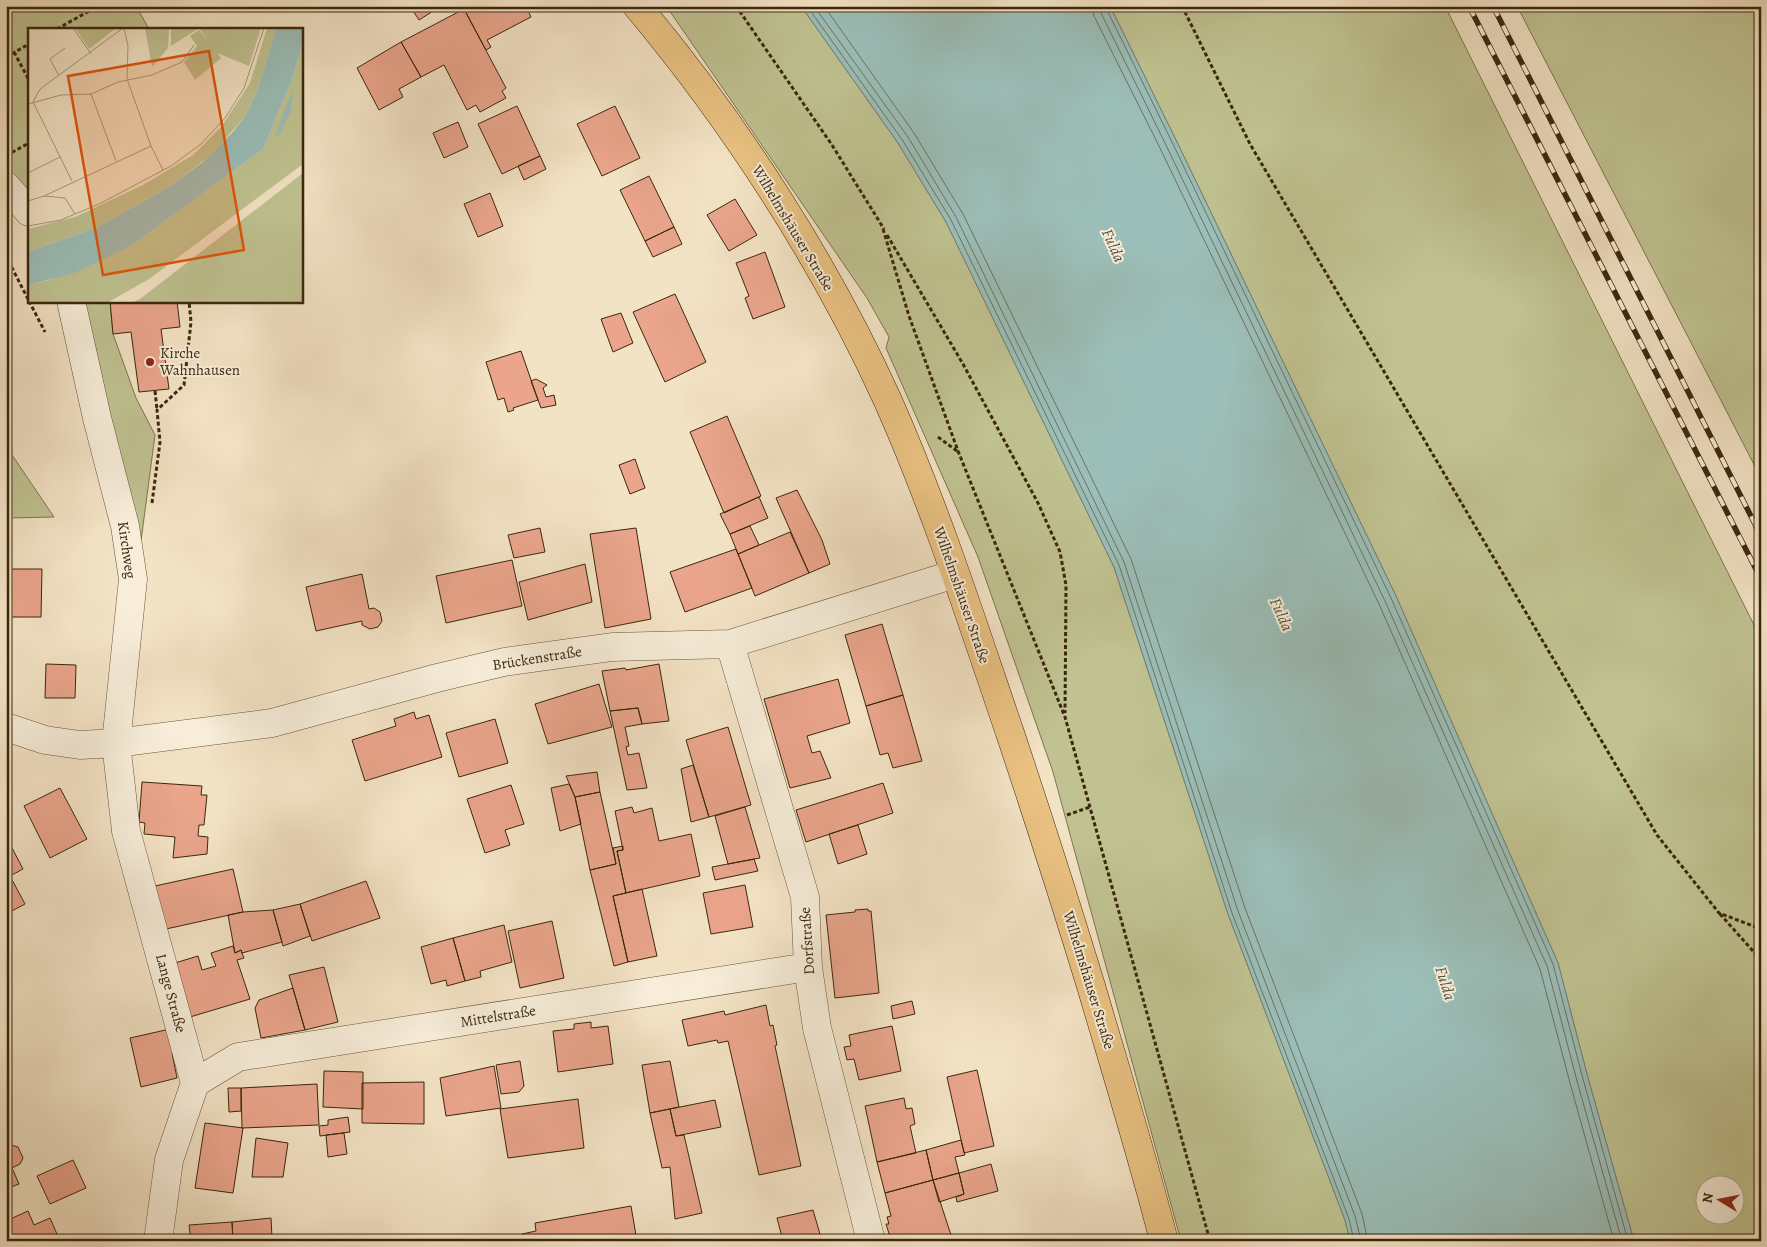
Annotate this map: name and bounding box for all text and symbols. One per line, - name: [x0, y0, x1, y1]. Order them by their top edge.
- inset map: [28, 28, 302, 302]
- street label: Wilhelmshäuser Straße: [747, 160, 839, 295]
- water label: Fulda: [1096, 225, 1130, 266]
- place label: Kirche Wahnhausen: [159, 343, 240, 380]
- marker: Kirche Wahnhausen: [144, 356, 156, 368]
- street label: Kirchweg: [113, 520, 141, 580]
- street label: Wilhelmshäuser Straße: [929, 523, 995, 667]
- water label: Fulda: [1264, 594, 1298, 635]
- street label: Brückenstraße: [491, 641, 583, 675]
- street label: Dorfstraße: [795, 906, 819, 976]
- street label: Wilhelmshäuser Straße: [1058, 907, 1120, 1052]
- street label: Lange Straße: [151, 951, 191, 1035]
- water label: Fulda: [1429, 964, 1461, 1004]
- street label: Mittelstraße: [459, 1000, 537, 1032]
- north arrow: [1694, 1174, 1744, 1224]
- text: N: [1697, 1191, 1718, 1205]

